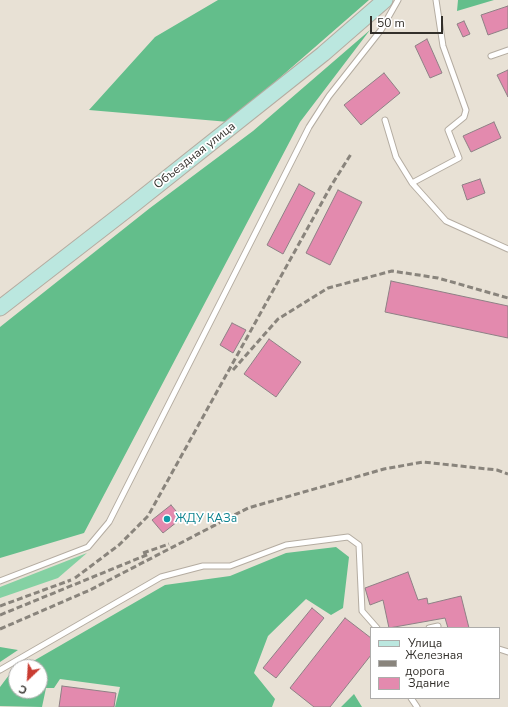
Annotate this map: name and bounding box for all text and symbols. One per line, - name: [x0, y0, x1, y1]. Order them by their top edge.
- scale bar: [372, 8, 445, 34]
- text: 50 m: [377, 15, 405, 31]
- street label: Объездная улица: [151, 120, 239, 192]
- place label: ЖДУ КАЗа: [175, 512, 237, 526]
- marker: ЖДУ КАЗа: [162, 514, 172, 524]
- legend: [370, 627, 500, 699]
- text: Улица: [408, 635, 442, 651]
- text: Железная дорога: [405, 647, 463, 679]
- north arrow: [8, 659, 48, 699]
- text: Здание: [408, 675, 450, 691]
- text: С: [17, 681, 30, 698]

